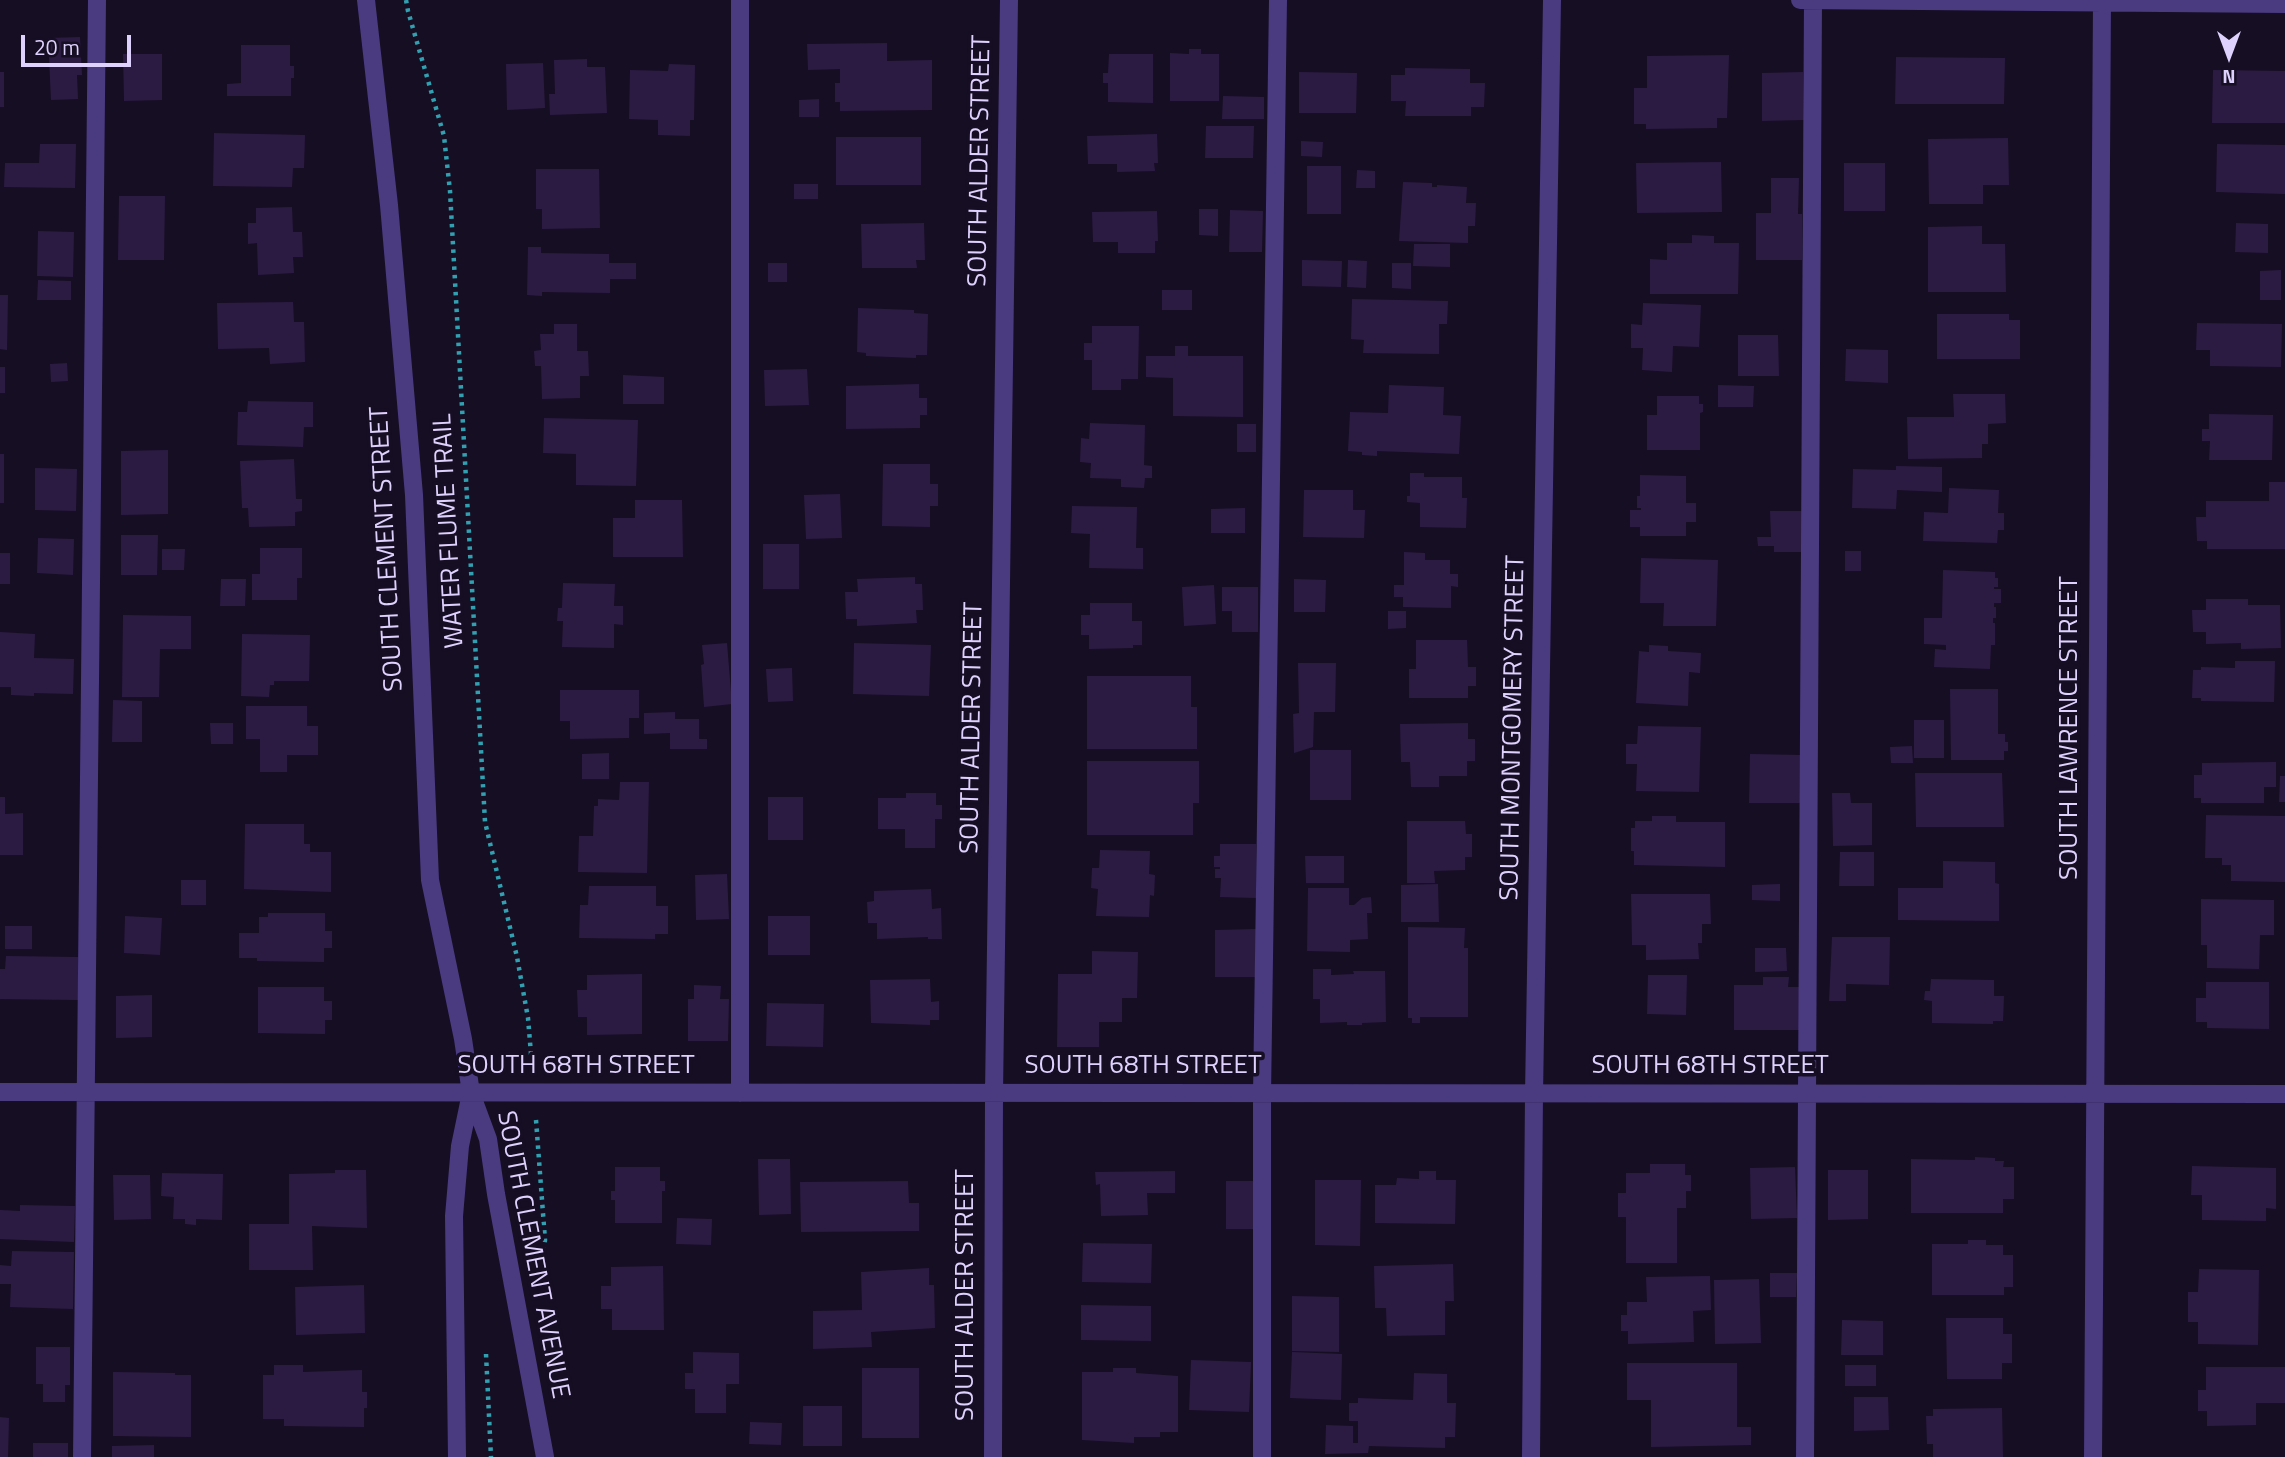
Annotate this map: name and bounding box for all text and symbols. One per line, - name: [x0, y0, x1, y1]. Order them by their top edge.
- scale bar: [24, 21, 135, 65]
- north arrow: [2194, 21, 2264, 91]
- text: 20 m: [34, 31, 80, 63]
- street label: SOUTH ALDER STREET: [963, 35, 999, 287]
- text: N: [2222, 63, 2236, 92]
- street label: SOUTH CLEMENT STREET: [365, 406, 411, 692]
- street label: WATER FLUME TRAIL: [428, 413, 472, 649]
- street label: SOUTH MONTGOMERY STREET: [1495, 555, 1533, 901]
- street label: SOUTH LAWRENCE STREET: [2055, 576, 2087, 880]
- street label: SOUTH ALDER STREET: [955, 602, 991, 854]
- street label: SOUTH 68TH STREET: [457, 1051, 695, 1083]
- street label: SOUTH 68TH STREET: [1024, 1051, 1262, 1083]
- street label: SOUTH 68TH STREET: [1591, 1051, 1829, 1083]
- street label: SOUTH CLEMENT AVENUE: [489, 1109, 575, 1401]
- street label: SOUTH ALDER STREET: [951, 1169, 983, 1421]

